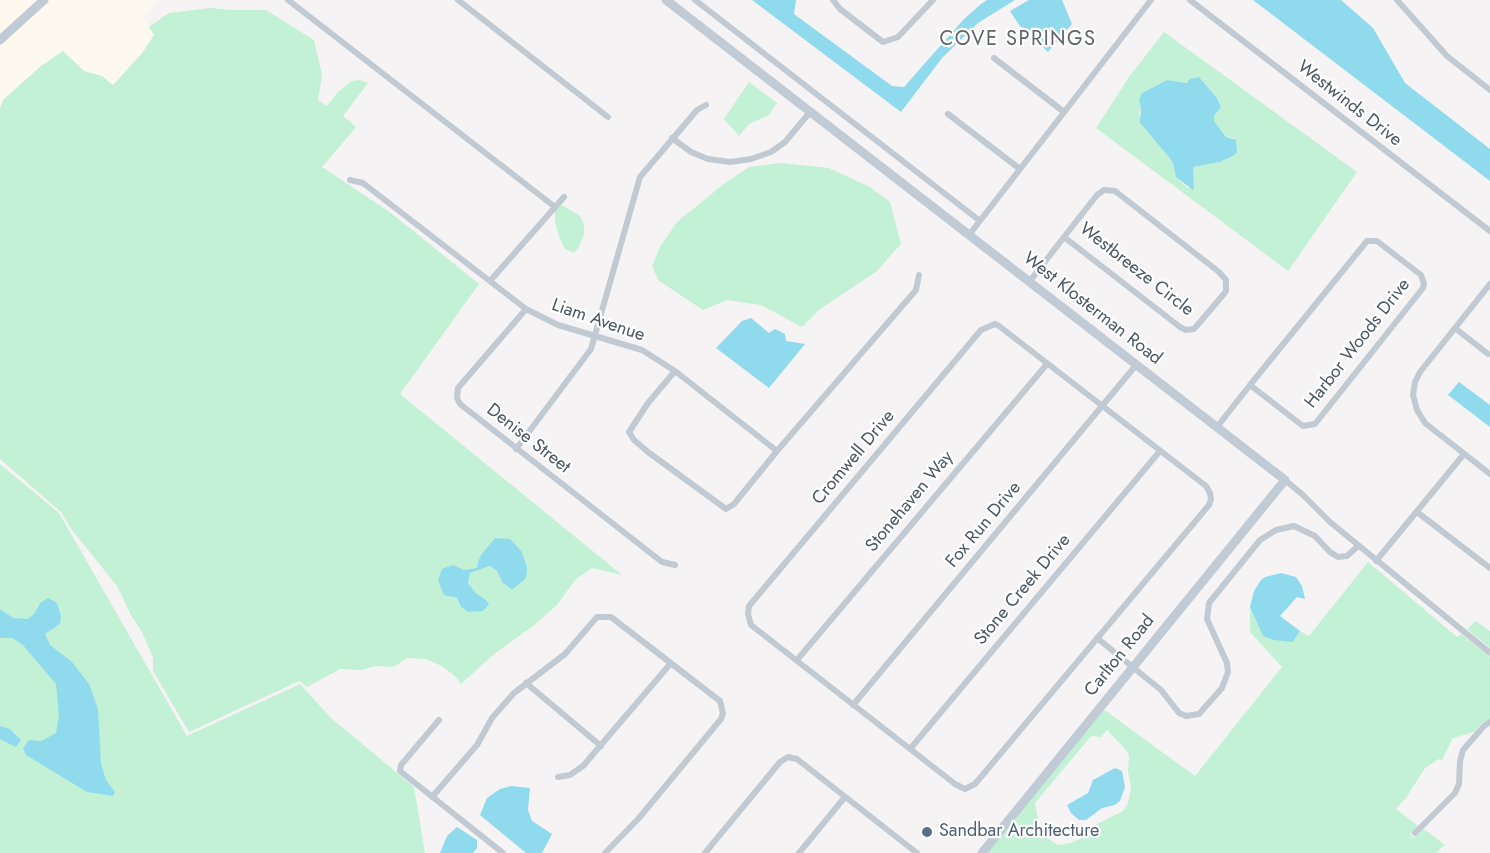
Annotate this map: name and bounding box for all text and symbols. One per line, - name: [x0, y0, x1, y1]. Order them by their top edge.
- district label: COVE SPRINGS: [939, 28, 1097, 52]
- street label: Westwinds Drive: [1293, 57, 1405, 151]
- street label: Westbreeze Circle: [1074, 219, 1198, 321]
- street label: West Klosterman Road: [1018, 248, 1166, 370]
- street label: Harbor Woods Drive: [1301, 275, 1415, 413]
- street label: Liam Avenue: [549, 295, 647, 347]
- street label: Denise Street: [482, 400, 574, 478]
- street label: Cromwell Drive: [808, 406, 900, 510]
- street label: Stonehaven Way: [862, 447, 958, 557]
- street label: Fox Run Drive: [942, 478, 1026, 572]
- street label: Stone Creek Drive: [970, 530, 1076, 650]
- street label: Carlton Road: [1080, 611, 1160, 701]
- place label: Sandbar Architecture: [939, 821, 1099, 843]
- marker: Sandbar Architecture: [920, 825, 934, 839]

